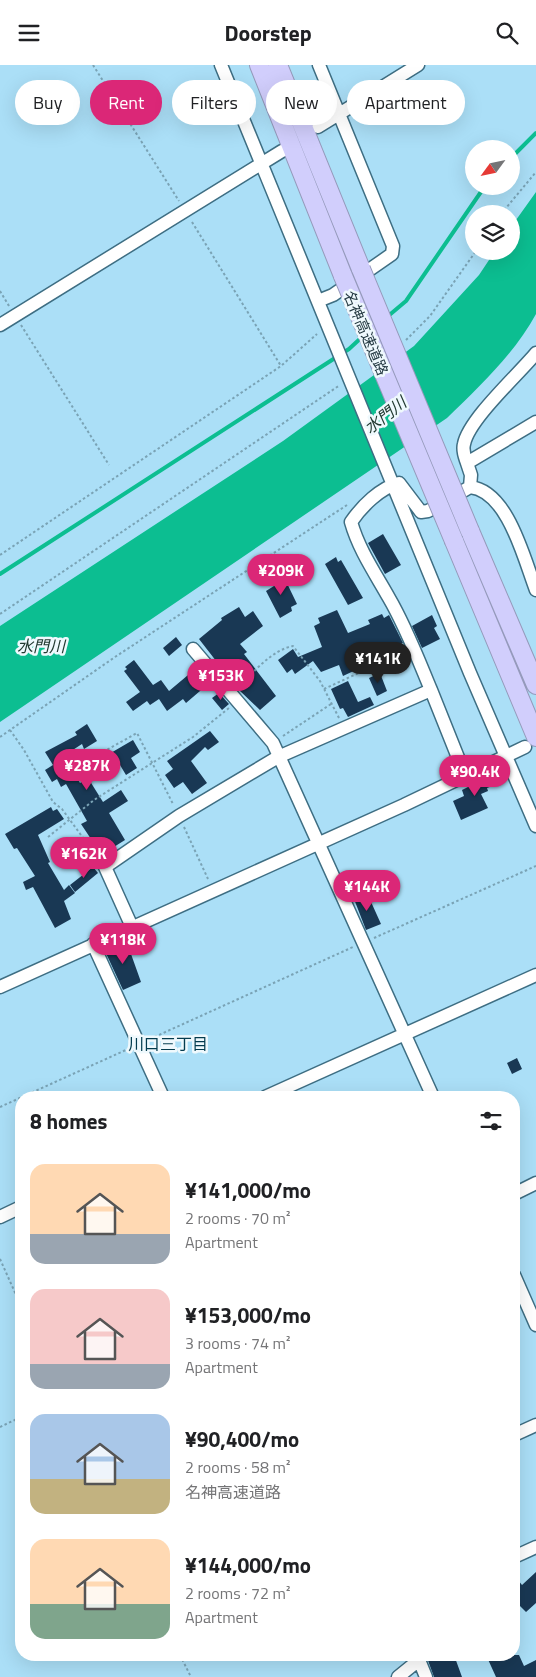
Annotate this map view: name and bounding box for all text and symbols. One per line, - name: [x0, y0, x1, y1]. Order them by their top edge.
- text: Doorstep: [224, 16, 312, 50]
- icon: menu: [15, 19, 43, 47]
- icon: search: [493, 19, 521, 47]
- chip: Buy: [15, 80, 80, 125]
- chip: Rent: [90, 80, 162, 125]
- chip: Filters: [172, 80, 256, 125]
- chip: New: [266, 80, 337, 125]
- chip: Apartment: [347, 80, 465, 125]
- north arrow: [465, 140, 520, 195]
- map controls: [465, 140, 520, 260]
- button: layers: [465, 205, 520, 260]
- street label: 名神高速道路: [338, 287, 394, 379]
- water label: 水門川: [359, 390, 413, 439]
- pin: ¥209K: [246, 553, 316, 596]
- text: ¥209K: [258, 558, 304, 582]
- water label: 水門川: [17, 634, 67, 658]
- pin: ¥141K: [343, 641, 413, 684]
- text: ¥141K: [355, 646, 401, 670]
- pin: ¥153K: [186, 659, 256, 701]
- text: ¥153K: [198, 663, 244, 687]
- pin: ¥287K: [52, 749, 122, 791]
- text: ¥287K: [64, 753, 110, 777]
- pin: ¥90.4K: [434, 755, 516, 797]
- text: ¥90.4K: [450, 759, 500, 783]
- pin: ¥162K: [49, 837, 119, 879]
- text: ¥162K: [61, 841, 107, 865]
- pin: ¥144K: [332, 869, 402, 912]
- text: ¥144K: [344, 874, 390, 898]
- pin: ¥118K: [88, 923, 158, 965]
- text: ¥118K: [100, 927, 146, 951]
- district label: 川口三丁目: [128, 1032, 208, 1056]
- text: 8 homes: [30, 1105, 107, 1137]
- icon: filters: [477, 1107, 505, 1135]
- text: ¥141,000/mo: [185, 1174, 311, 1206]
- icon: home: [70, 1184, 130, 1244]
- text: 2 rooms · 70 m²: [185, 1206, 290, 1230]
- text: Apartment: [185, 1230, 258, 1254]
- text: ¥153,000/mo: [185, 1299, 311, 1331]
- icon: home: [70, 1309, 130, 1369]
- text: 3 rooms · 74 m²: [185, 1331, 290, 1355]
- text: Apartment: [185, 1355, 258, 1379]
- text: ¥90,400/mo: [185, 1423, 299, 1455]
- icon: home: [70, 1434, 130, 1494]
- text: 2 rooms · 58 m²: [185, 1455, 290, 1479]
- text: 名神高速道路: [185, 1480, 281, 1504]
- text: ¥144,000/mo: [185, 1549, 311, 1581]
- icon: home: [70, 1559, 130, 1619]
- text: 2 rooms · 72 m²: [185, 1581, 290, 1605]
- text: Apartment: [185, 1605, 258, 1629]

